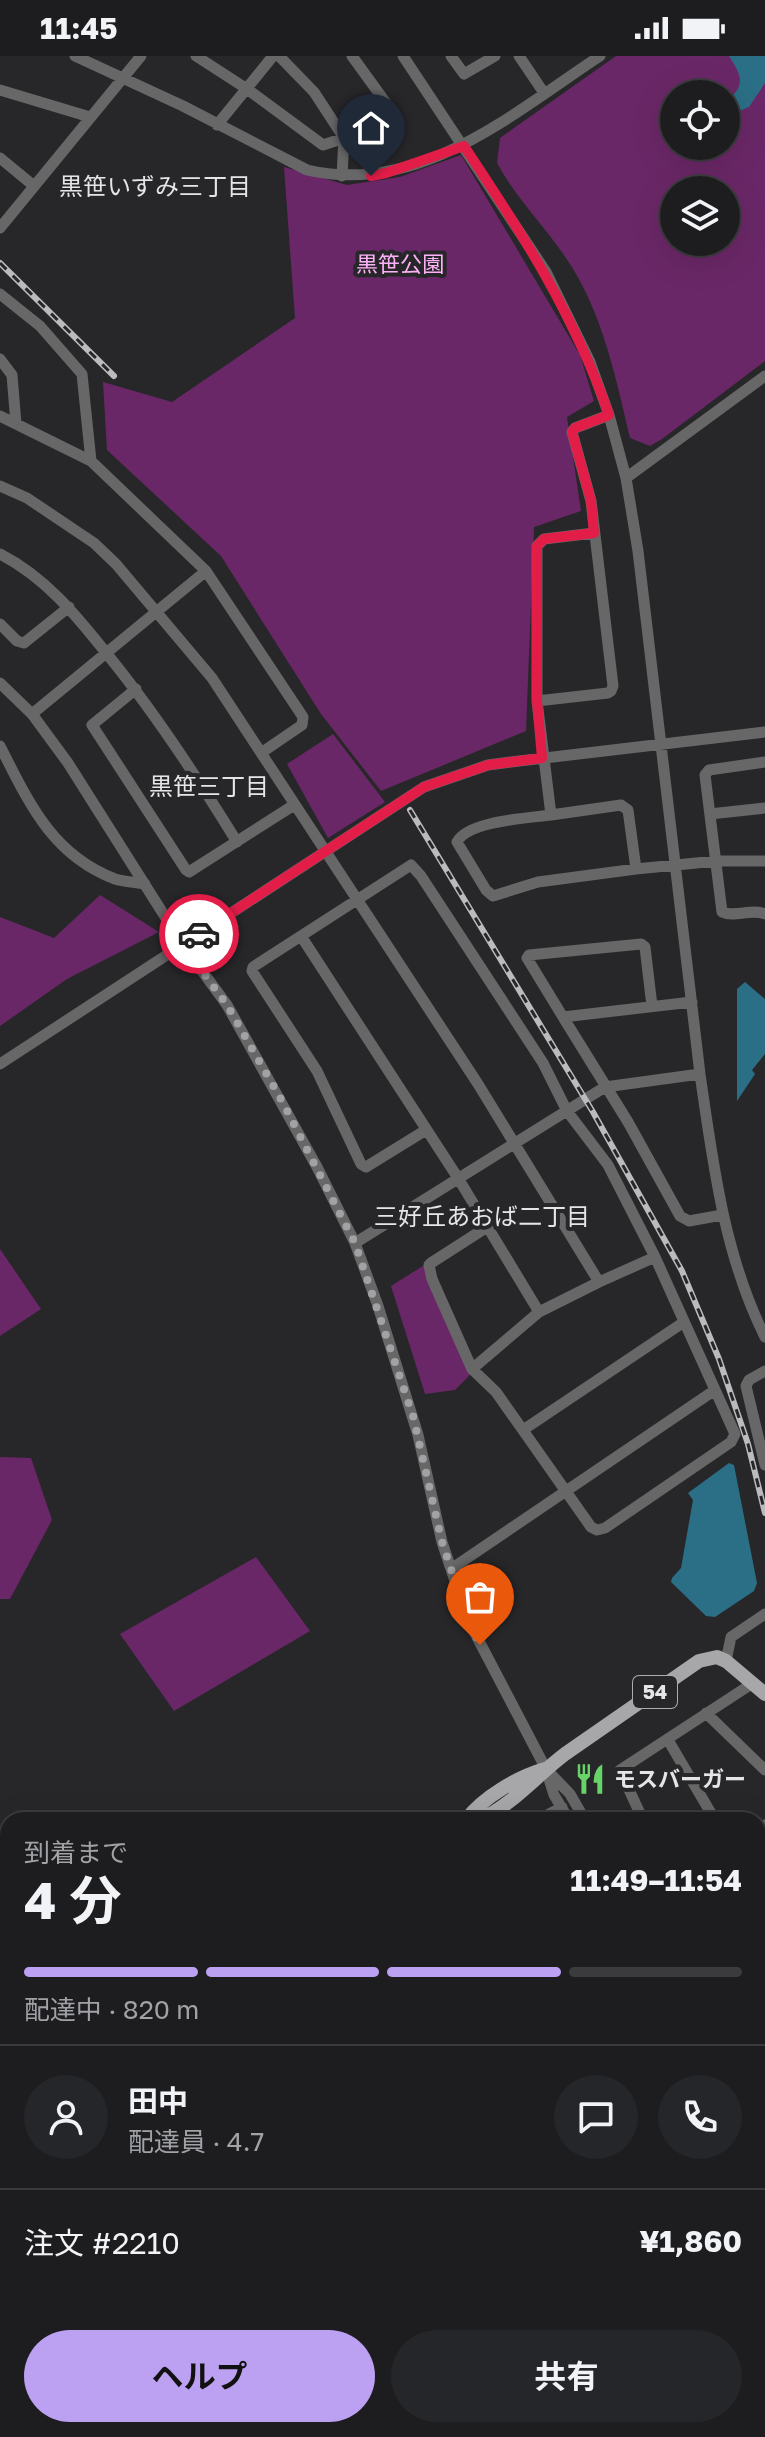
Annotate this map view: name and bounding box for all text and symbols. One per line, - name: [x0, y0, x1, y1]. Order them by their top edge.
- text: 11:45: [40, 10, 118, 46]
- map controls: [660, 80, 740, 256]
- button: locate: [660, 80, 740, 160]
- pin: [337, 94, 405, 176]
- icon: home: [349, 106, 393, 150]
- district label: 黒笹いずみ三丁目: [59, 171, 251, 200]
- button: layers: [660, 176, 740, 256]
- park label: 黒笹公園: [356, 250, 444, 277]
- district label: 黒笹三丁目: [149, 771, 269, 800]
- courier: [159, 894, 239, 974]
- icon: car: [177, 912, 221, 956]
- district label: 三好丘あおば二丁目: [374, 1201, 590, 1230]
- pin: [446, 1563, 514, 1645]
- icon: bag: [458, 1575, 502, 1619]
- road number: 54: [633, 1676, 677, 1708]
- restaurant icon: モスバーガー: [573, 1762, 607, 1796]
- place label: モスバーガー: [614, 1765, 746, 1792]
- text: 到着まで: [24, 1837, 128, 1868]
- text: 11:49–11:54: [570, 1862, 742, 1898]
- text: 4 分: [24, 1868, 122, 1930]
- text: 配達中 · 820 m: [24, 1994, 199, 2025]
- button: person: [24, 2075, 108, 2159]
- button: chat: [554, 2075, 638, 2159]
- button: phone: [658, 2075, 742, 2159]
- text: 田中: [128, 2083, 188, 2119]
- text: 配達員 · 4.7: [128, 2126, 264, 2157]
- text: ¥1,860: [639, 2223, 742, 2259]
- text: 注文 #2210: [24, 2225, 180, 2261]
- button: ヘルプ: [24, 2330, 375, 2422]
- button: 共有: [391, 2330, 742, 2422]

